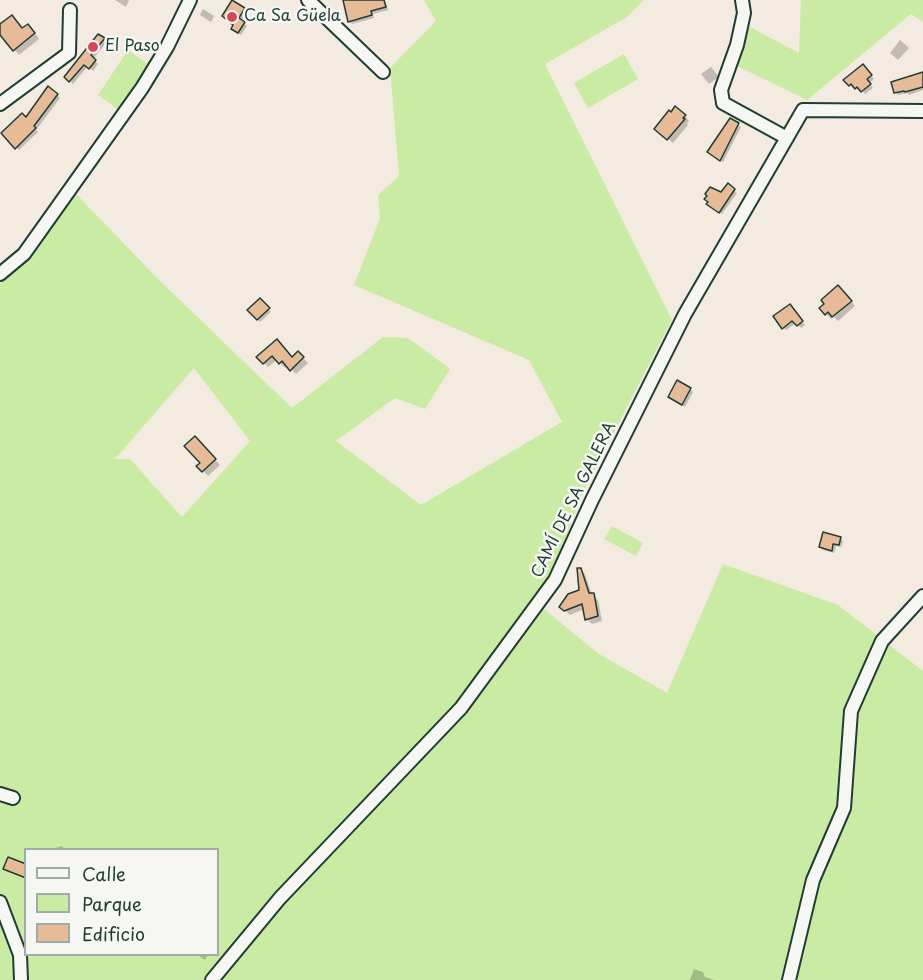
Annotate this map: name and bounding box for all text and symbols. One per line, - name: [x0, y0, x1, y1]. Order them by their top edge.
- place label: Ca Sa Güela: [244, 7, 341, 27]
- marker: Ca Sa Güela: [225, 10, 239, 24]
- place label: El Paso: [105, 37, 160, 57]
- marker: El Paso: [86, 40, 100, 54]
- street label: CAMÍ DE SA GALERA: [528, 419, 620, 581]
- legend: [24, 848, 219, 956]
- text: Calle: [82, 860, 126, 887]
- text: Parque: [82, 890, 142, 917]
- text: Edificio: [82, 920, 145, 947]

